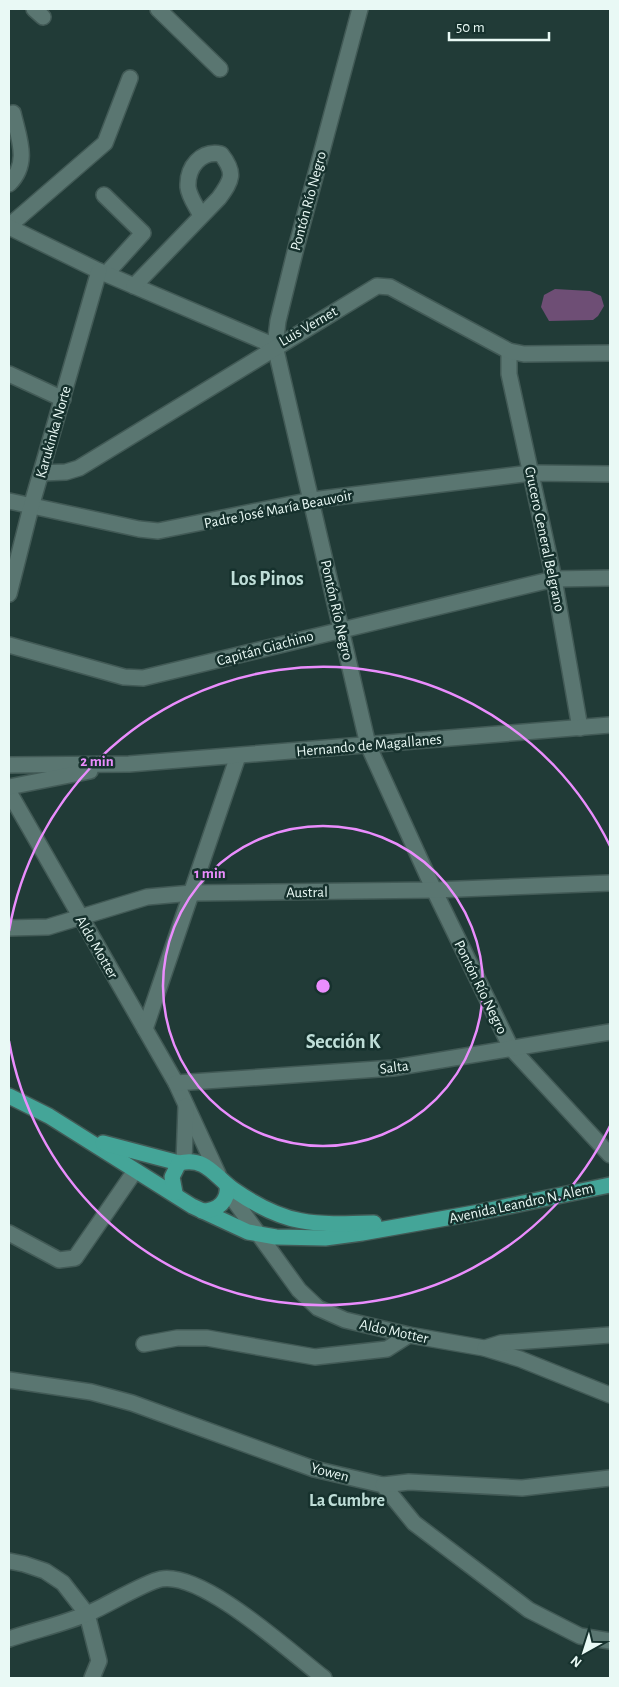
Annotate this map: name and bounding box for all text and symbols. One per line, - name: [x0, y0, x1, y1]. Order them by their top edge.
- scale bar: [449, 10, 549, 42]
- text: 50 m: [456, 20, 485, 35]
- street label: Pontón Río Negro: [288, 150, 329, 252]
- street label: Luis Vernet: [277, 304, 340, 349]
- street label: Karukinka Norte: [33, 384, 74, 480]
- street label: Crucero General Belgrano: [522, 465, 567, 613]
- street label: Padre José María Beauvoir: [203, 488, 354, 531]
- street label: Pontón Río Negro: [318, 559, 355, 662]
- district label: Los Pinos: [230, 569, 304, 589]
- street label: Capitán Giachino: [215, 628, 315, 669]
- street label: Hernando de Magallanes: [296, 732, 442, 759]
- text: 2 min: [80, 754, 114, 769]
- text: 1 min: [194, 866, 226, 881]
- street label: Austral: [286, 885, 328, 900]
- street label: Aldo Motter: [73, 913, 121, 981]
- street label: Pontón Río Negro: [451, 938, 510, 1036]
- centre of rings: [314, 977, 332, 995]
- district label: Sección K: [306, 1032, 381, 1052]
- street label: Salta: [379, 1058, 409, 1077]
- street label: Avenida Leandro N. Alem: [448, 1181, 595, 1226]
- street label: Aldo Motter: [358, 1317, 430, 1346]
- street label: Yowen: [309, 1460, 350, 1485]
- district label: La Cumbre: [309, 1492, 385, 1510]
- north arrow: [559, 1627, 609, 1677]
- text: N: [568, 1653, 585, 1670]

